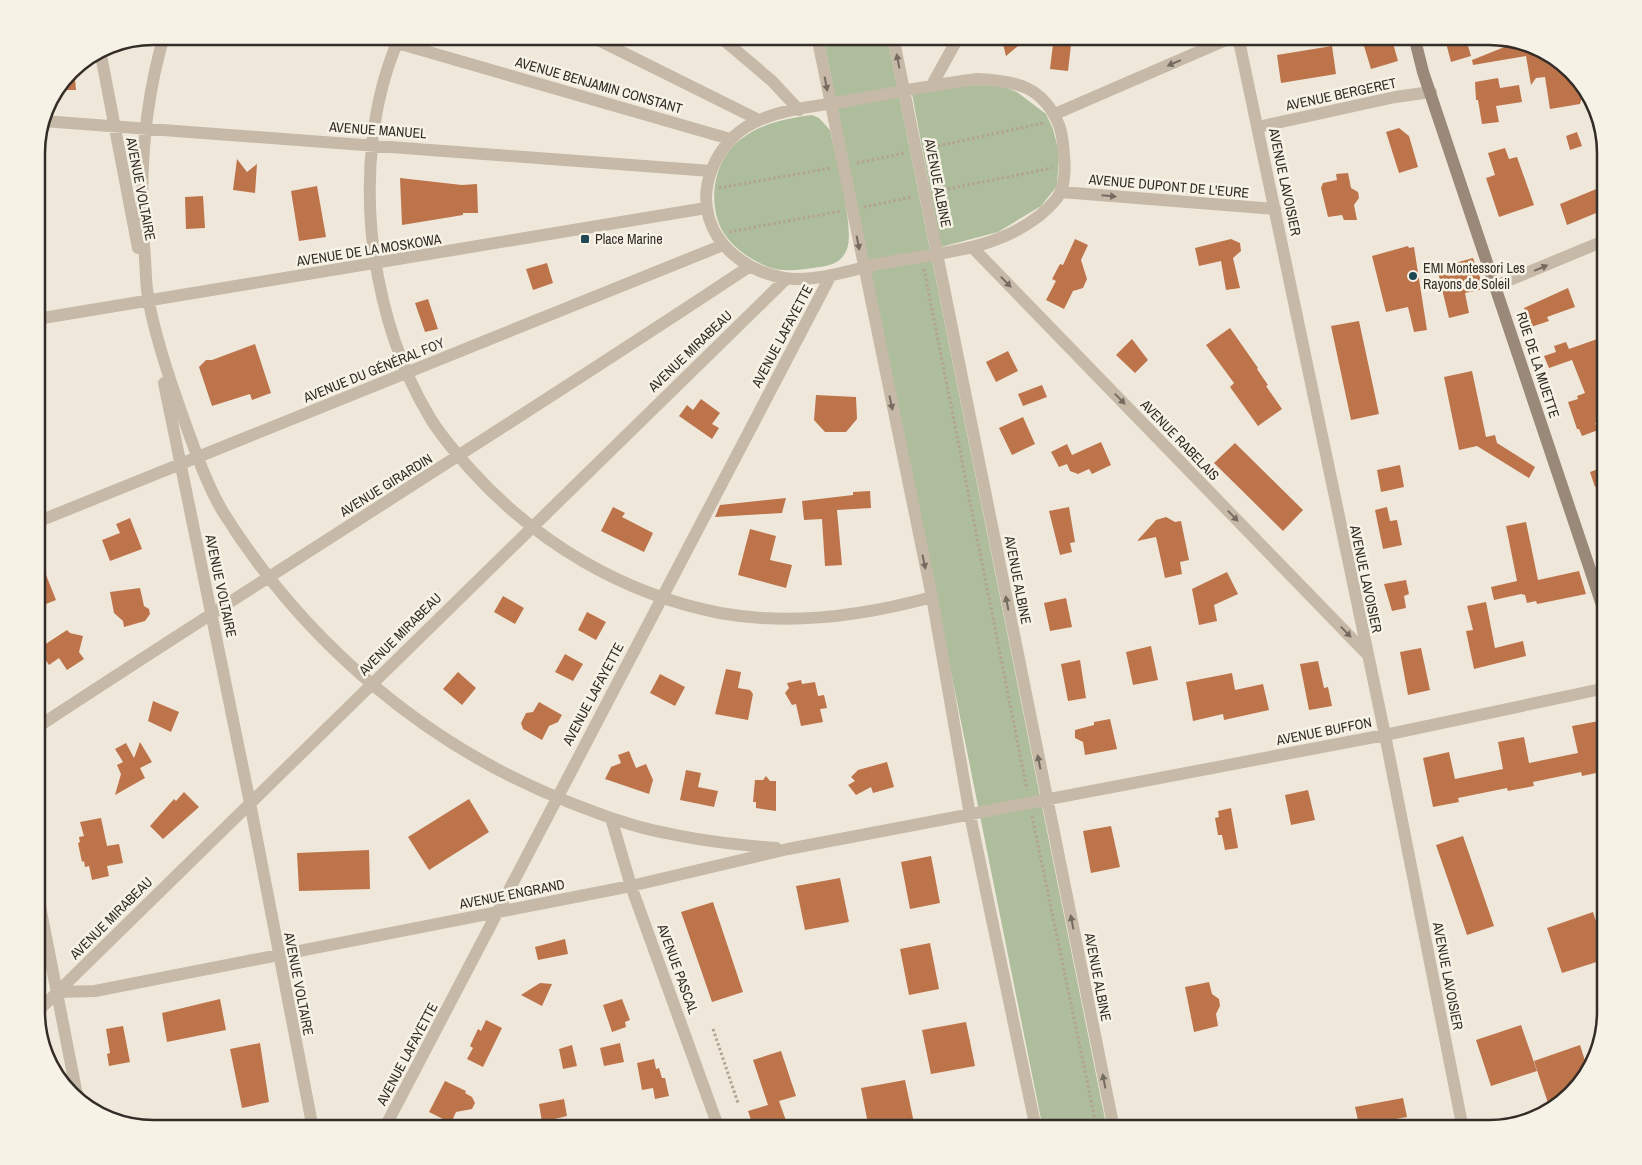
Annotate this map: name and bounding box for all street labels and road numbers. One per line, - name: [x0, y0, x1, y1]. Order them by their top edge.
- street label: AVENUE BENJAMIN CONSTANT: [512, 52, 685, 118]
- street label: AVENUE BERGERET: [1283, 73, 1398, 115]
- street label: AVENUE MANUEL: [328, 118, 428, 142]
- street label: AVENUE LAVOISIER: [1265, 126, 1305, 237]
- street label: AVENUE VOLTAIRE: [122, 135, 160, 242]
- street label: AVENUE ALBINE: [920, 136, 955, 229]
- street label: AVENUE DUPONT DE L'EURE: [1087, 170, 1250, 202]
- street label: AVENUE DE LA MOSKOWA: [294, 230, 443, 270]
- street label: AVENUE LAFAYETTE: [747, 282, 817, 391]
- street label: AVENUE MIRABEAU: [644, 306, 736, 396]
- street label: RUE DE LA MUETTE: [1512, 310, 1564, 420]
- street label: AVENUE DU GÉNÉRAL FOY: [300, 333, 447, 407]
- street label: AVENUE RABELAIS: [1136, 395, 1223, 485]
- street label: AVENUE GIRARDIN: [336, 449, 436, 521]
- street label: AVENUE LAVOISIER: [1346, 523, 1386, 634]
- street label: AVENUE VOLTAIRE: [201, 532, 241, 639]
- street label: AVENUE ALBINE: [1000, 533, 1035, 626]
- street label: AVENUE MIRABEAU: [354, 589, 445, 680]
- street label: AVENUE LAFAYETTE: [558, 640, 628, 749]
- street label: AVENUE BUFFON: [1274, 713, 1373, 749]
- street label: AVENUE MIRABEAU: [65, 873, 156, 964]
- street label: AVENUE ENGRAND: [457, 875, 566, 913]
- street label: AVENUE LAVOISIER: [1429, 920, 1467, 1031]
- street label: AVENUE PASCAL: [653, 921, 703, 1017]
- street label: AVENUE VOLTAIRE: [280, 930, 318, 1037]
- street label: AVENUE ALBINE: [1080, 930, 1115, 1023]
- street label: AVENUE LAFAYETTE: [372, 1000, 442, 1109]

